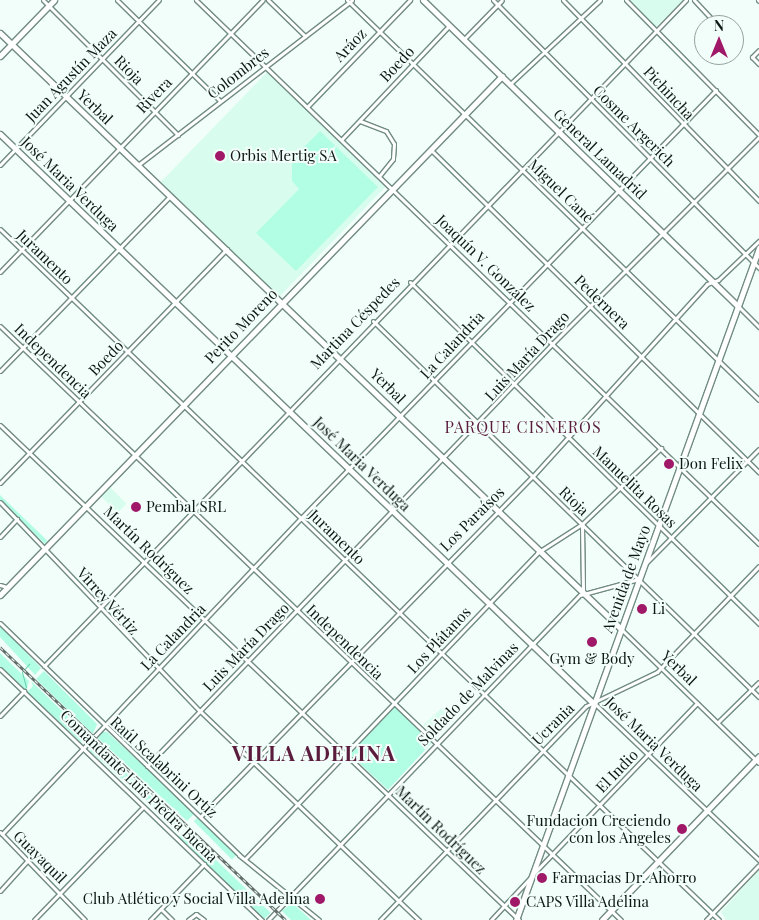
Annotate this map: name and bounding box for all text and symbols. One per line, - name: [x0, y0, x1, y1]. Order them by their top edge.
- north arrow: [694, 15, 744, 65]
- text: N: [714, 16, 724, 35]
- street label: Juan Agustín Maza: [22, 24, 120, 126]
- street label: Aráoz: [330, 25, 370, 65]
- street label: Boedo: [376, 42, 418, 86]
- street label: Colombres: [204, 43, 272, 103]
- street label: Rioja: [111, 52, 147, 88]
- street label: Pichincha: [640, 63, 698, 123]
- street label: Rivera: [133, 73, 175, 117]
- street label: Cosme Argerich: [589, 81, 679, 171]
- street label: Yerbal: [74, 86, 116, 128]
- street label: General Lamadrid: [550, 105, 650, 203]
- street label: José Maria Verduga: [17, 133, 123, 235]
- place label: Orbis Mertig SA: [230, 147, 337, 165]
- marker: Orbis Mertig SA: [214, 150, 226, 162]
- street label: Miguel Cané: [525, 155, 597, 227]
- street label: Joaquín V. González: [432, 211, 540, 315]
- street label: Juramento: [13, 226, 77, 288]
- street label: Pedernera: [571, 271, 633, 333]
- street label: Martina Céspedes: [307, 273, 403, 373]
- street label: Perito Moreno: [201, 285, 281, 367]
- street label: La Calandria: [416, 307, 488, 383]
- street label: Luis María Drago: [481, 307, 573, 405]
- street label: Independencia: [11, 320, 95, 402]
- street label: Boedo: [85, 337, 127, 379]
- street label: Yerbal: [367, 365, 409, 407]
- street label: José Maria Verduga: [309, 413, 415, 515]
- district label: PARQUE CISNEROS: [443, 417, 603, 437]
- street label: Manuelita Rosas: [589, 442, 681, 532]
- place label: Don Felix: [679, 455, 743, 473]
- marker: Don Felix: [663, 458, 675, 470]
- street label: Los Paraísos: [436, 483, 508, 555]
- street label: Rioja: [556, 483, 592, 519]
- place label: Pembal SRL: [146, 498, 226, 516]
- marker: Pembal SRL: [130, 501, 142, 513]
- street label: Martín Rodríguez: [100, 502, 198, 598]
- street label: Juramento: [305, 506, 369, 568]
- street label: Avenida de Mayo: [598, 523, 654, 635]
- street label: Virrey Vértiz: [73, 563, 143, 639]
- street label: Luis María Drago: [199, 599, 293, 695]
- street label: La Calandria: [137, 600, 209, 674]
- place label: Li: [652, 600, 665, 618]
- street label: Independencia: [303, 601, 387, 683]
- street label: Los Plátanos: [404, 603, 474, 677]
- marker: Li: [636, 603, 648, 615]
- marker: Gym & Body: [586, 636, 598, 648]
- street label: Soldado de Malvinas: [414, 639, 522, 749]
- street label: Yerbal: [658, 647, 700, 689]
- place label: Gym & Body: [549, 650, 635, 668]
- street label: José Maria Verduga: [601, 693, 707, 795]
- street label: Ucrania: [528, 699, 578, 749]
- street label: Comandante Luis Piedra Buena: [57, 706, 221, 866]
- street label: Raúl Scalabrini Ortíz: [107, 713, 221, 821]
- district label: VILLA ADELINA: [230, 740, 398, 764]
- street label: El Indio: [592, 746, 642, 796]
- street label: Martín Rodríguez: [392, 782, 490, 878]
- place label: Fundacion Creciendo con los Angeles: [527, 811, 671, 846]
- marker: Fundacion Creciendo con los Angeles: [675, 822, 689, 836]
- street label: Guayaquil: [10, 827, 70, 887]
- place label: Farmacias Dr. Ahorro: [552, 869, 697, 887]
- marker: Farmacias Dr. Ahorro: [536, 872, 548, 884]
- place label: Club Atlético y Social Villa Adelina: [80, 890, 310, 908]
- marker: Club Atlético y Social Villa Adelina: [314, 893, 326, 905]
- place label: CAPS Villa Adelina: [526, 893, 650, 911]
- marker: CAPS Villa Adelina: [508, 895, 522, 909]

